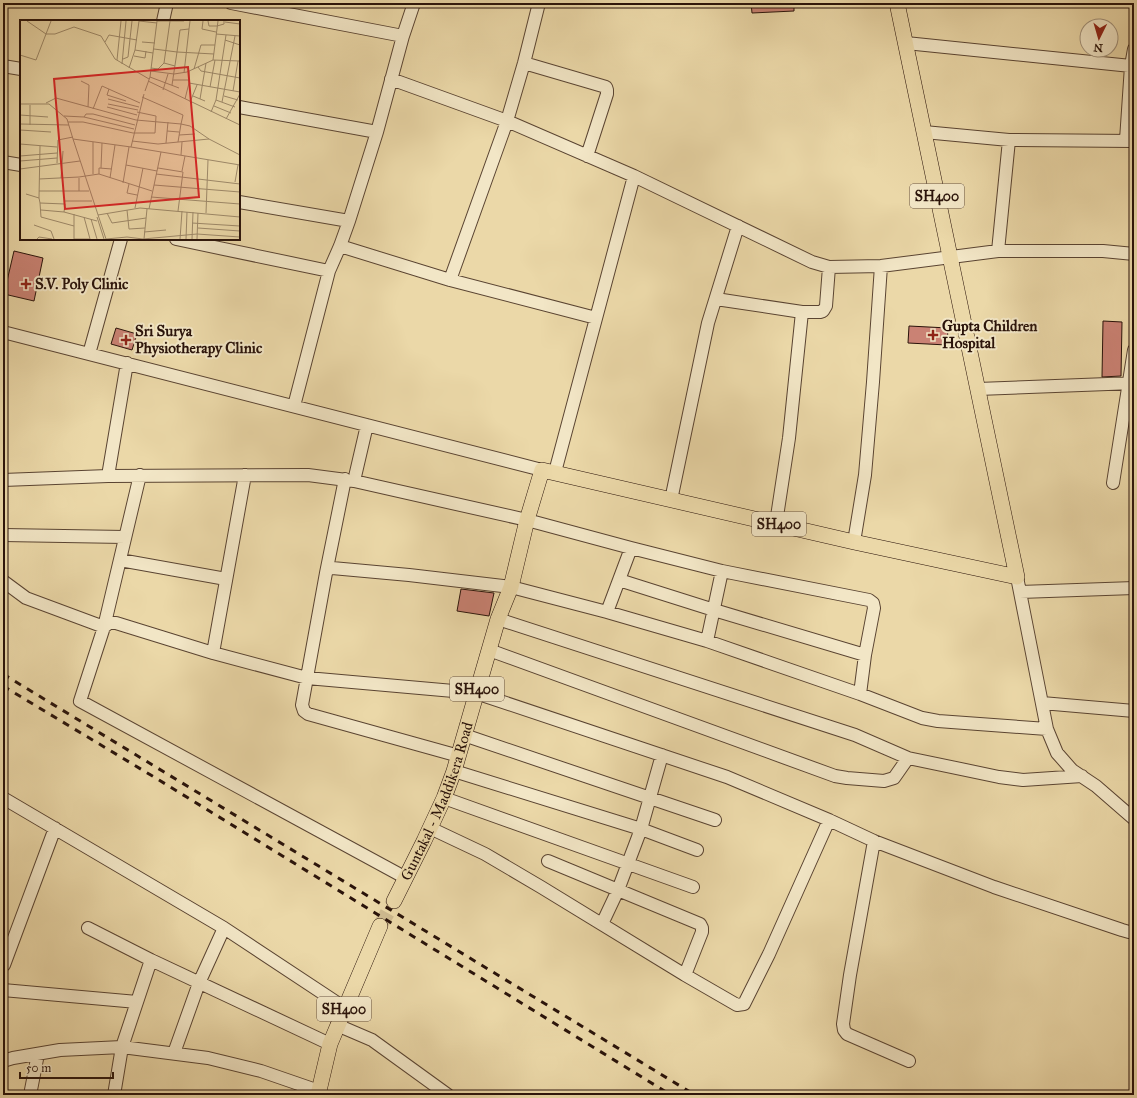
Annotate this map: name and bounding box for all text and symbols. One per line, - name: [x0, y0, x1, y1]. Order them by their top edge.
- north arrow: [1079, 18, 1119, 58]
- inset map: [20, 20, 240, 240]
- text: N: [1092, 41, 1103, 54]
- road number: SH400: [910, 184, 964, 208]
- place label: S.V. Poly Clinic: [35, 275, 129, 294]
- marker: S.V. Poly Clinic: [20, 278, 32, 290]
- place label: Gupta Children Hospital: [942, 317, 1038, 353]
- place label: Sri Surya Physiotherapy Clinic: [135, 322, 263, 358]
- marker: Gupta Children Hospital: [927, 329, 939, 341]
- marker: Sri Surya Physiotherapy Clinic: [120, 334, 132, 346]
- road number: SH400: [752, 512, 806, 536]
- road number: SH400: [450, 677, 504, 701]
- street label: Guntakal - Maddikera Road: [397, 719, 477, 884]
- road number: SH400: [317, 997, 371, 1021]
- scale bar: [20, 1054, 113, 1080]
- text: 50 m: [26, 1061, 51, 1075]

